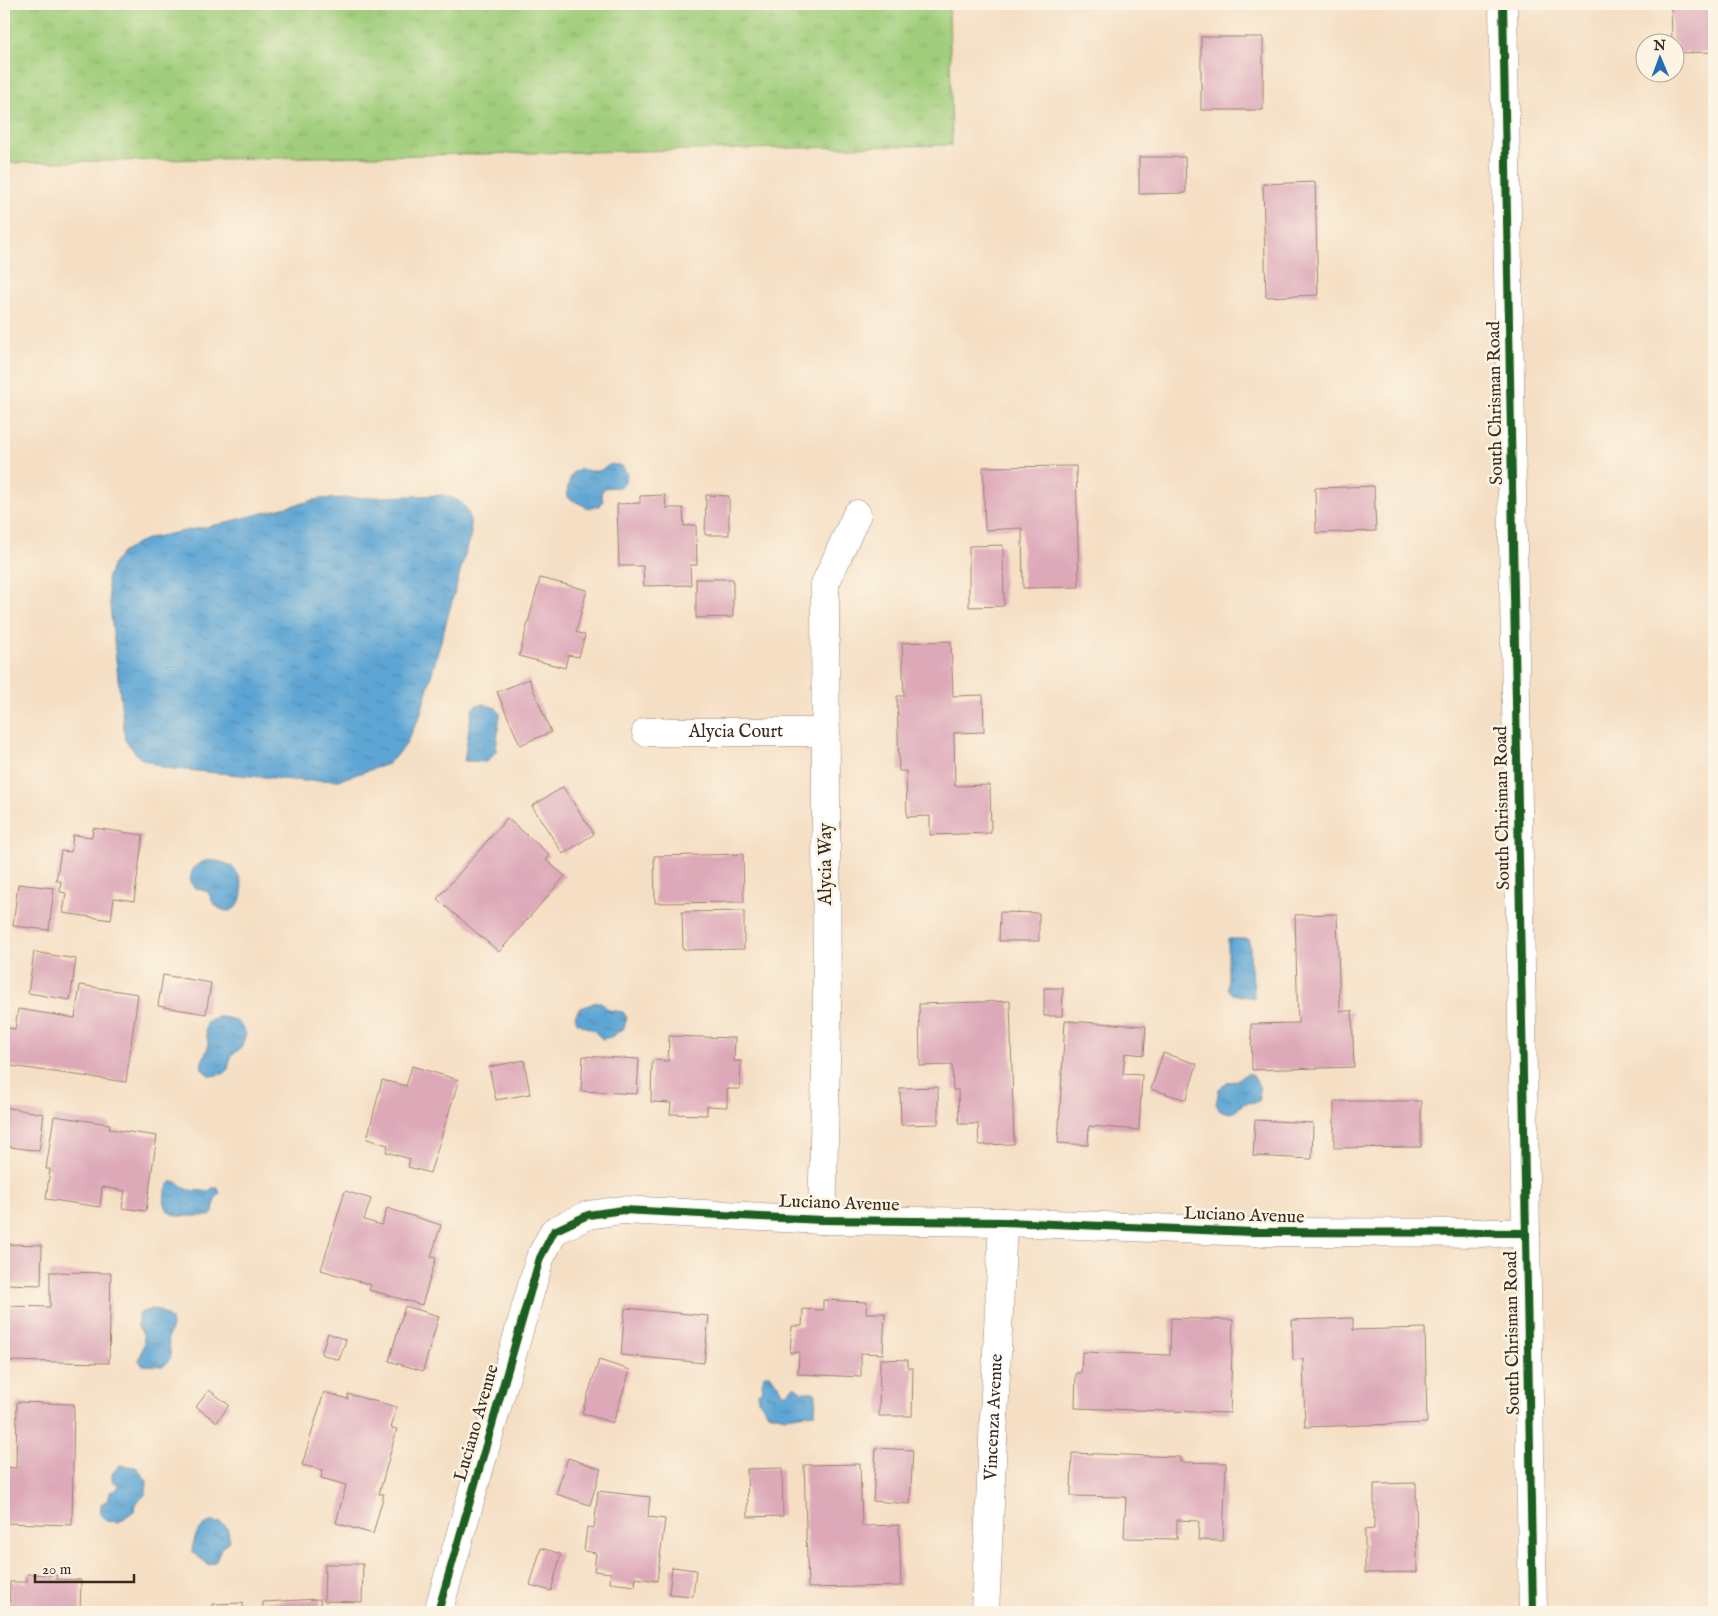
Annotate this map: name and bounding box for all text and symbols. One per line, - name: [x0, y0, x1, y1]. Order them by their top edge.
- north arrow: [1636, 32, 1686, 82]
- text: N: [1653, 37, 1666, 55]
- street label: South Chrisman Road: [1483, 320, 1509, 485]
- street label: Alycia Court: [688, 721, 783, 744]
- street label: South Chrisman Road: [1490, 725, 1516, 890]
- street label: Alycia Way: [815, 823, 838, 906]
- street label: Luciano Avenue: [778, 1190, 900, 1218]
- street label: Luciano Avenue: [1183, 1202, 1305, 1230]
- street label: South Chrisman Road: [1500, 1250, 1526, 1415]
- street label: Vincenza Avenue: [980, 1353, 1008, 1482]
- street label: Luciano Avenue: [449, 1362, 505, 1484]
- scale bar: [35, 1551, 134, 1583]
- text: 20 m: [42, 1560, 72, 1579]

